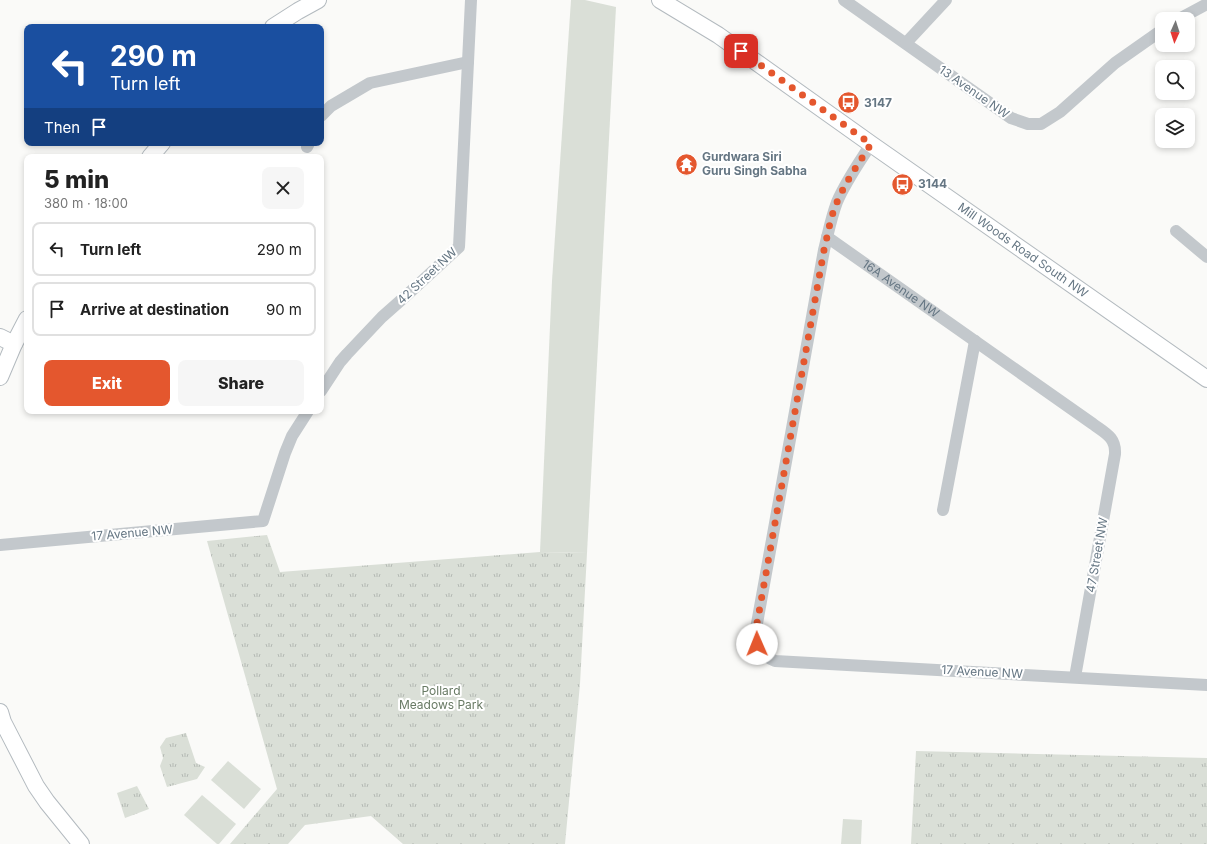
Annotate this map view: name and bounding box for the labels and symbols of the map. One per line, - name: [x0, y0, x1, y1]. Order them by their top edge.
- north arrow: [1155, 12, 1195, 52]
- pin: [724, 34, 758, 68]
- street label: 13 Avenue NW: [936, 62, 1012, 121]
- bus stop icon: 3147: [836, 90, 862, 116]
- place label: 3147: [864, 95, 892, 110]
- place label: Gurdwara Siri Guru Singh Sabha: [702, 149, 807, 178]
- temple icon: Gurdwara Siri Guru Singh Sabha: [673, 151, 699, 177]
- bus stop icon: 3144: [889, 171, 915, 197]
- place label: 3144: [918, 176, 947, 191]
- street label: Mill Woods Road South NW: [955, 199, 1091, 301]
- street label: 42 Street NW: [394, 244, 460, 307]
- street label: 16A Avenue NW: [860, 256, 942, 321]
- street label: 47 Street NW: [1083, 516, 1111, 594]
- street label: 17 Avenue NW: [91, 521, 173, 544]
- position arrow: [736, 623, 778, 665]
- street label: 17 Avenue NW: [941, 662, 1023, 681]
- park label: Pollard Meadows Park: [399, 683, 484, 712]

